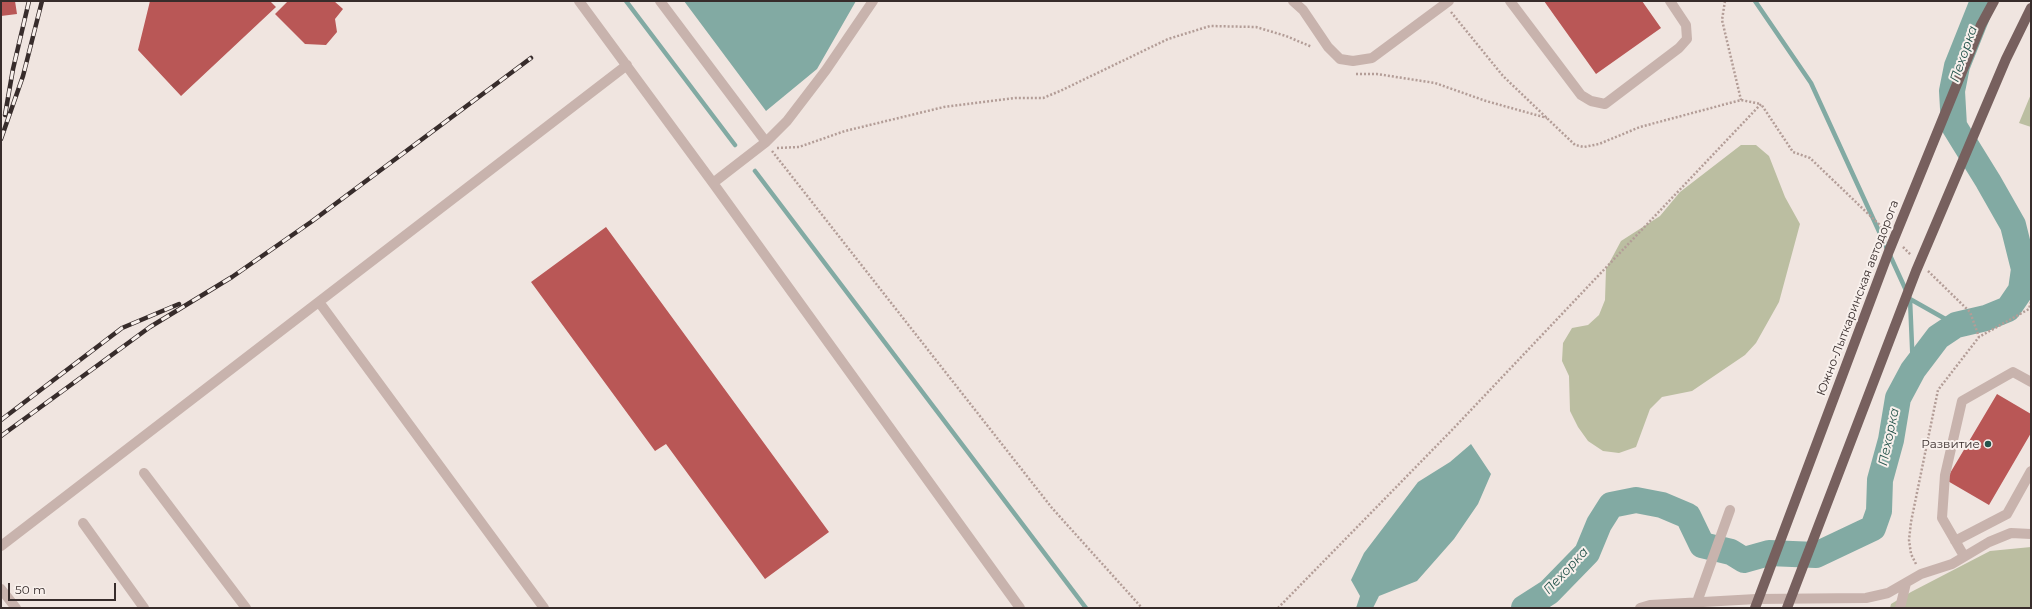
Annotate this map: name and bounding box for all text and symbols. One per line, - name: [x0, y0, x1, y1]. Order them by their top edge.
- water label: Пехорка: [1947, 24, 1981, 84]
- street label: Южно-Лыткаринская автодорога: [1814, 198, 1902, 398]
- water label: Пехорка: [1875, 407, 1903, 467]
- place label: Развитие: [1921, 437, 1980, 451]
- marker: Развитие: [1983, 439, 1993, 449]
- water label: Пехорка: [1540, 544, 1592, 598]
- scale bar: [10, 575, 118, 601]
- text: 50 m: [15, 582, 46, 597]

